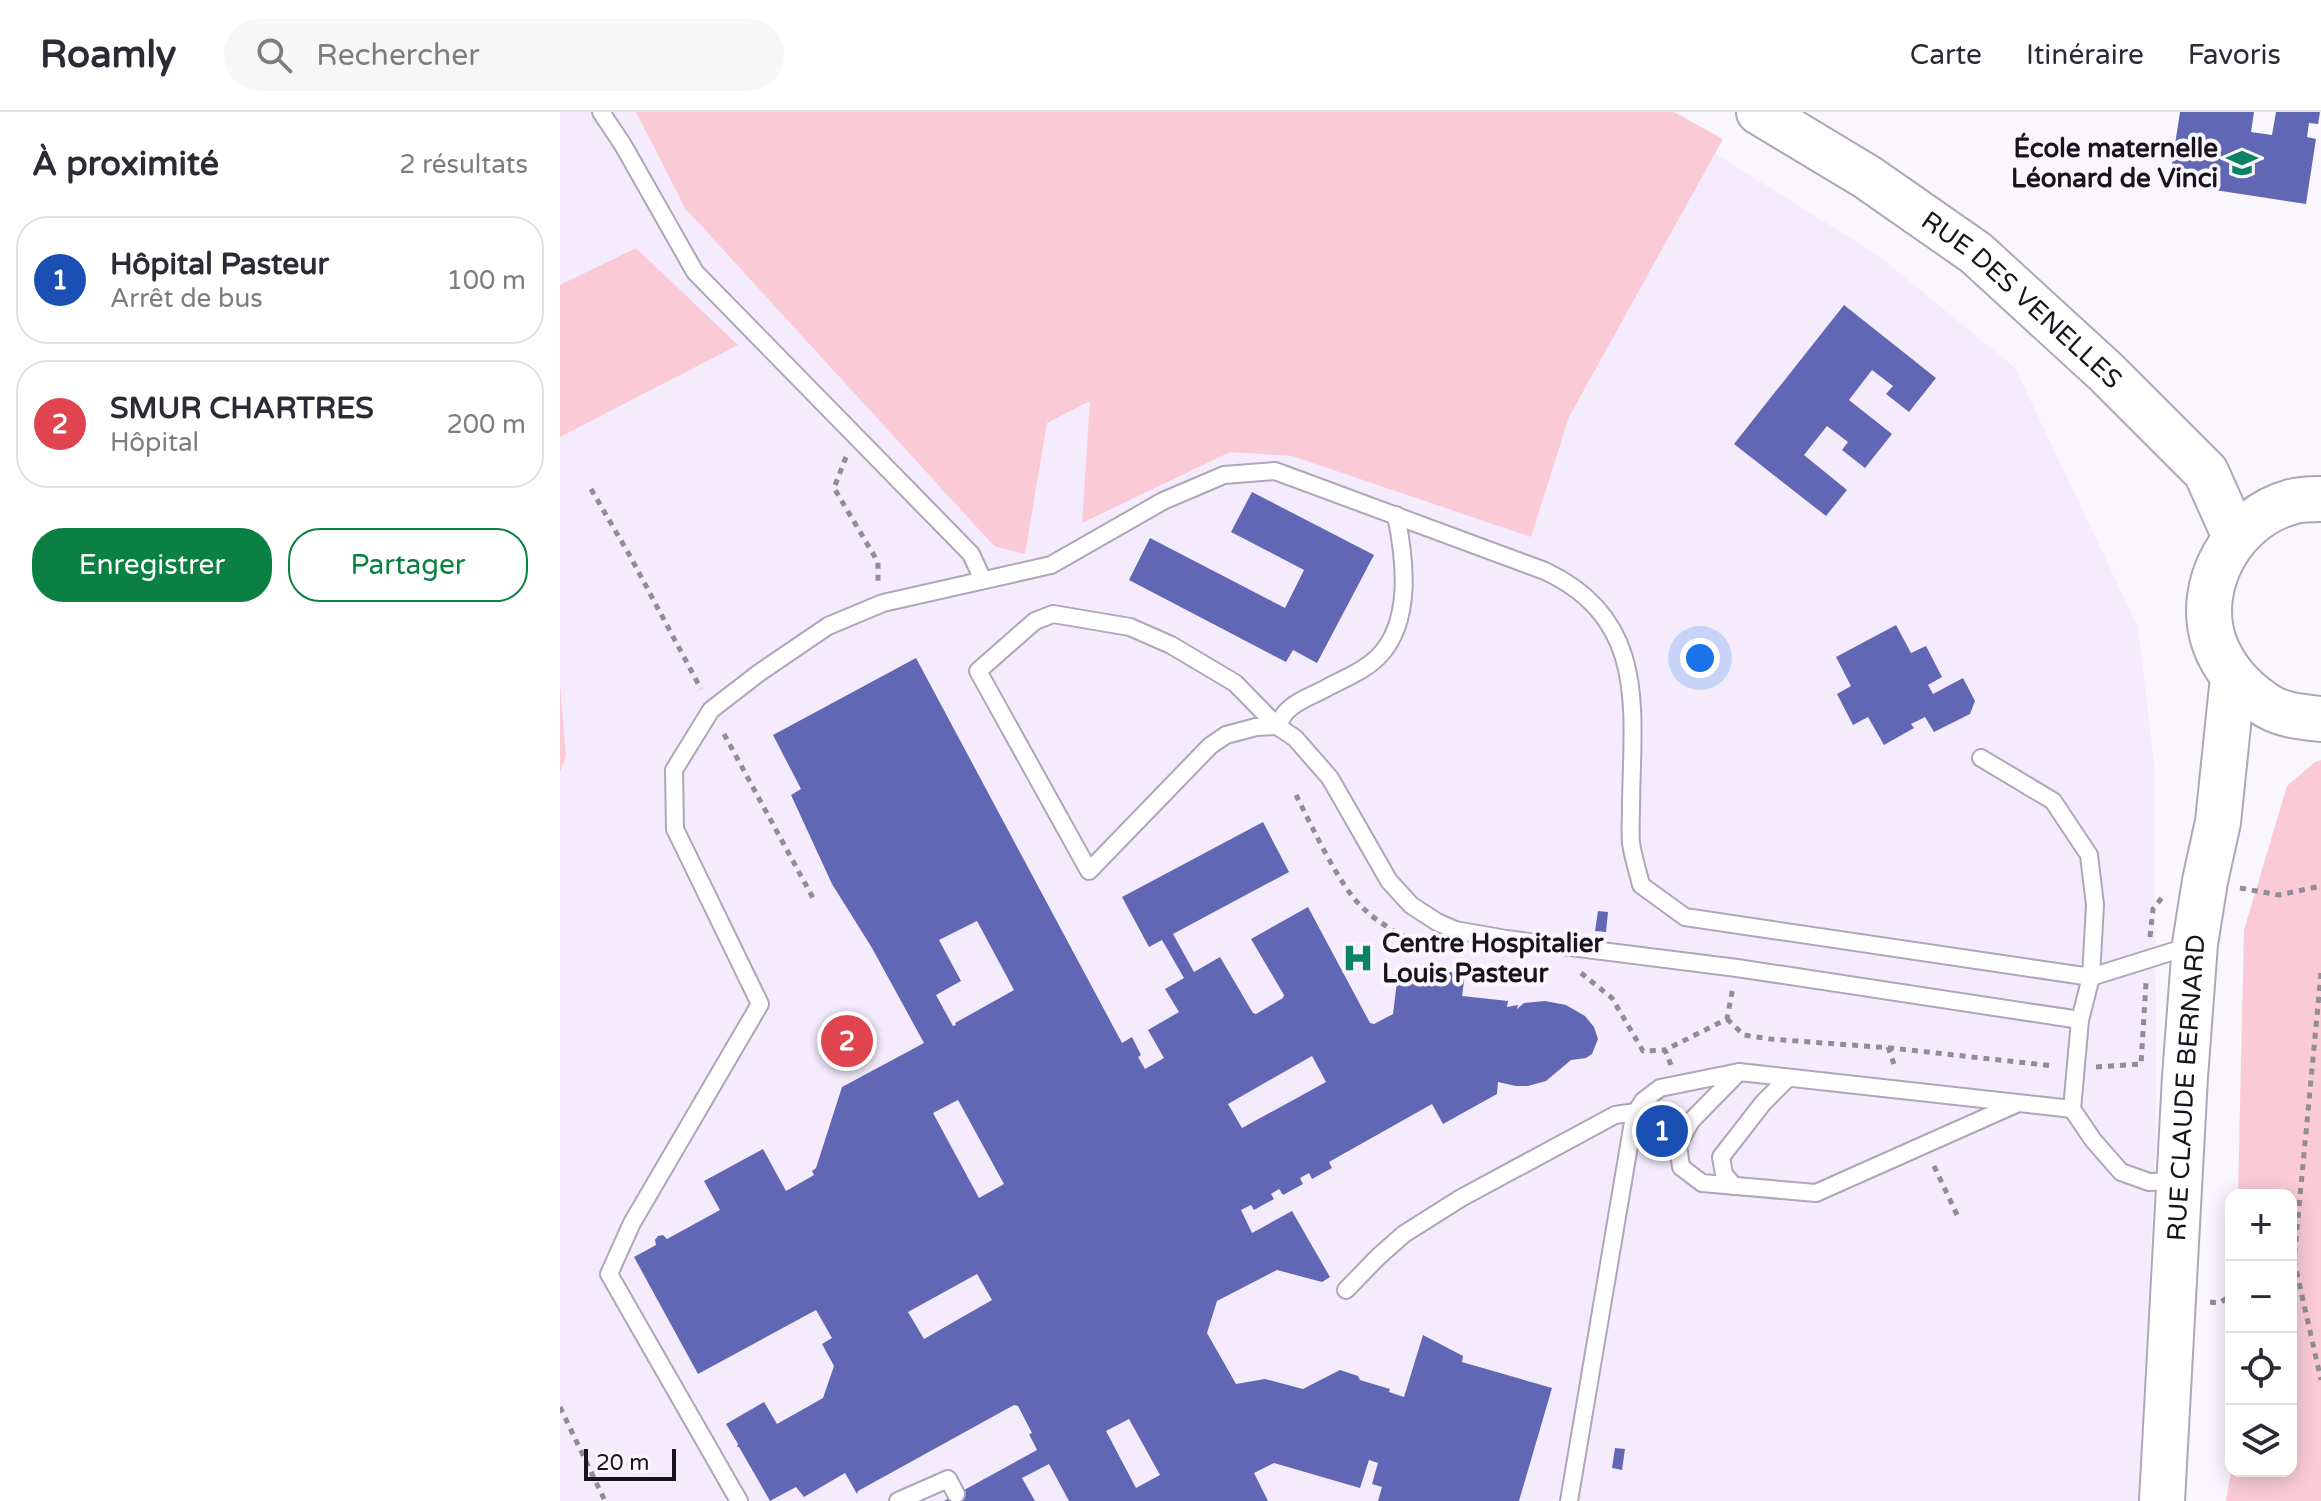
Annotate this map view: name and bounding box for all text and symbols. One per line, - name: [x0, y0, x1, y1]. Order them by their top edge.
- search box: [224, 19, 784, 91]
- text: Roamly: [40, 32, 176, 78]
- icon: search: [252, 33, 296, 77]
- text: Rechercher: [316, 37, 480, 74]
- text: Carte: [1910, 38, 1982, 72]
- text: Itinéraire: [2026, 38, 2144, 72]
- text: Favoris: [2188, 38, 2281, 72]
- place label: École maternelle Léonard de Vinci: [2011, 132, 2218, 194]
- text: À proximité: [32, 144, 219, 185]
- school or university icon: École maternelle Léonard de Vinci: [2225, 146, 2259, 180]
- text: 2 résultats: [399, 149, 528, 180]
- street label: RUE DES VENELLES: [1916, 205, 2129, 395]
- text: Hôpital Pasteur: [110, 246, 329, 283]
- text: 1: [52, 265, 68, 296]
- text: 100 m: [446, 265, 526, 296]
- text: Arrêt de bus: [110, 283, 263, 314]
- text: SMUR CHARTRES: [110, 390, 374, 427]
- text: 2: [52, 409, 68, 440]
- text: 200 m: [446, 409, 526, 440]
- text: Hôpital: [110, 427, 199, 458]
- button: Enregistrer: [32, 528, 272, 602]
- button: Partager: [288, 528, 528, 602]
- your location: [1680, 638, 1720, 678]
- place label: Centre Hospitalier Louis Pasteur: [1382, 928, 1605, 989]
- street label: RUE CLAUDE BERNARD: [2161, 933, 2211, 1242]
- hospital icon: Centre Hospitalier Louis Pasteur: [1341, 941, 1375, 975]
- pin: 2: [821, 1011, 873, 1071]
- pin: 1: [1636, 1101, 1688, 1161]
- map controls: [2225, 1189, 2297, 1477]
- button: +: [2225, 1189, 2297, 1261]
- button: −: [2225, 1261, 2297, 1333]
- button: locate: [2225, 1333, 2297, 1405]
- button: layers: [2225, 1405, 2297, 1477]
- scale bar: [584, 1445, 676, 1481]
- text: 20 m: [596, 1450, 650, 1476]

